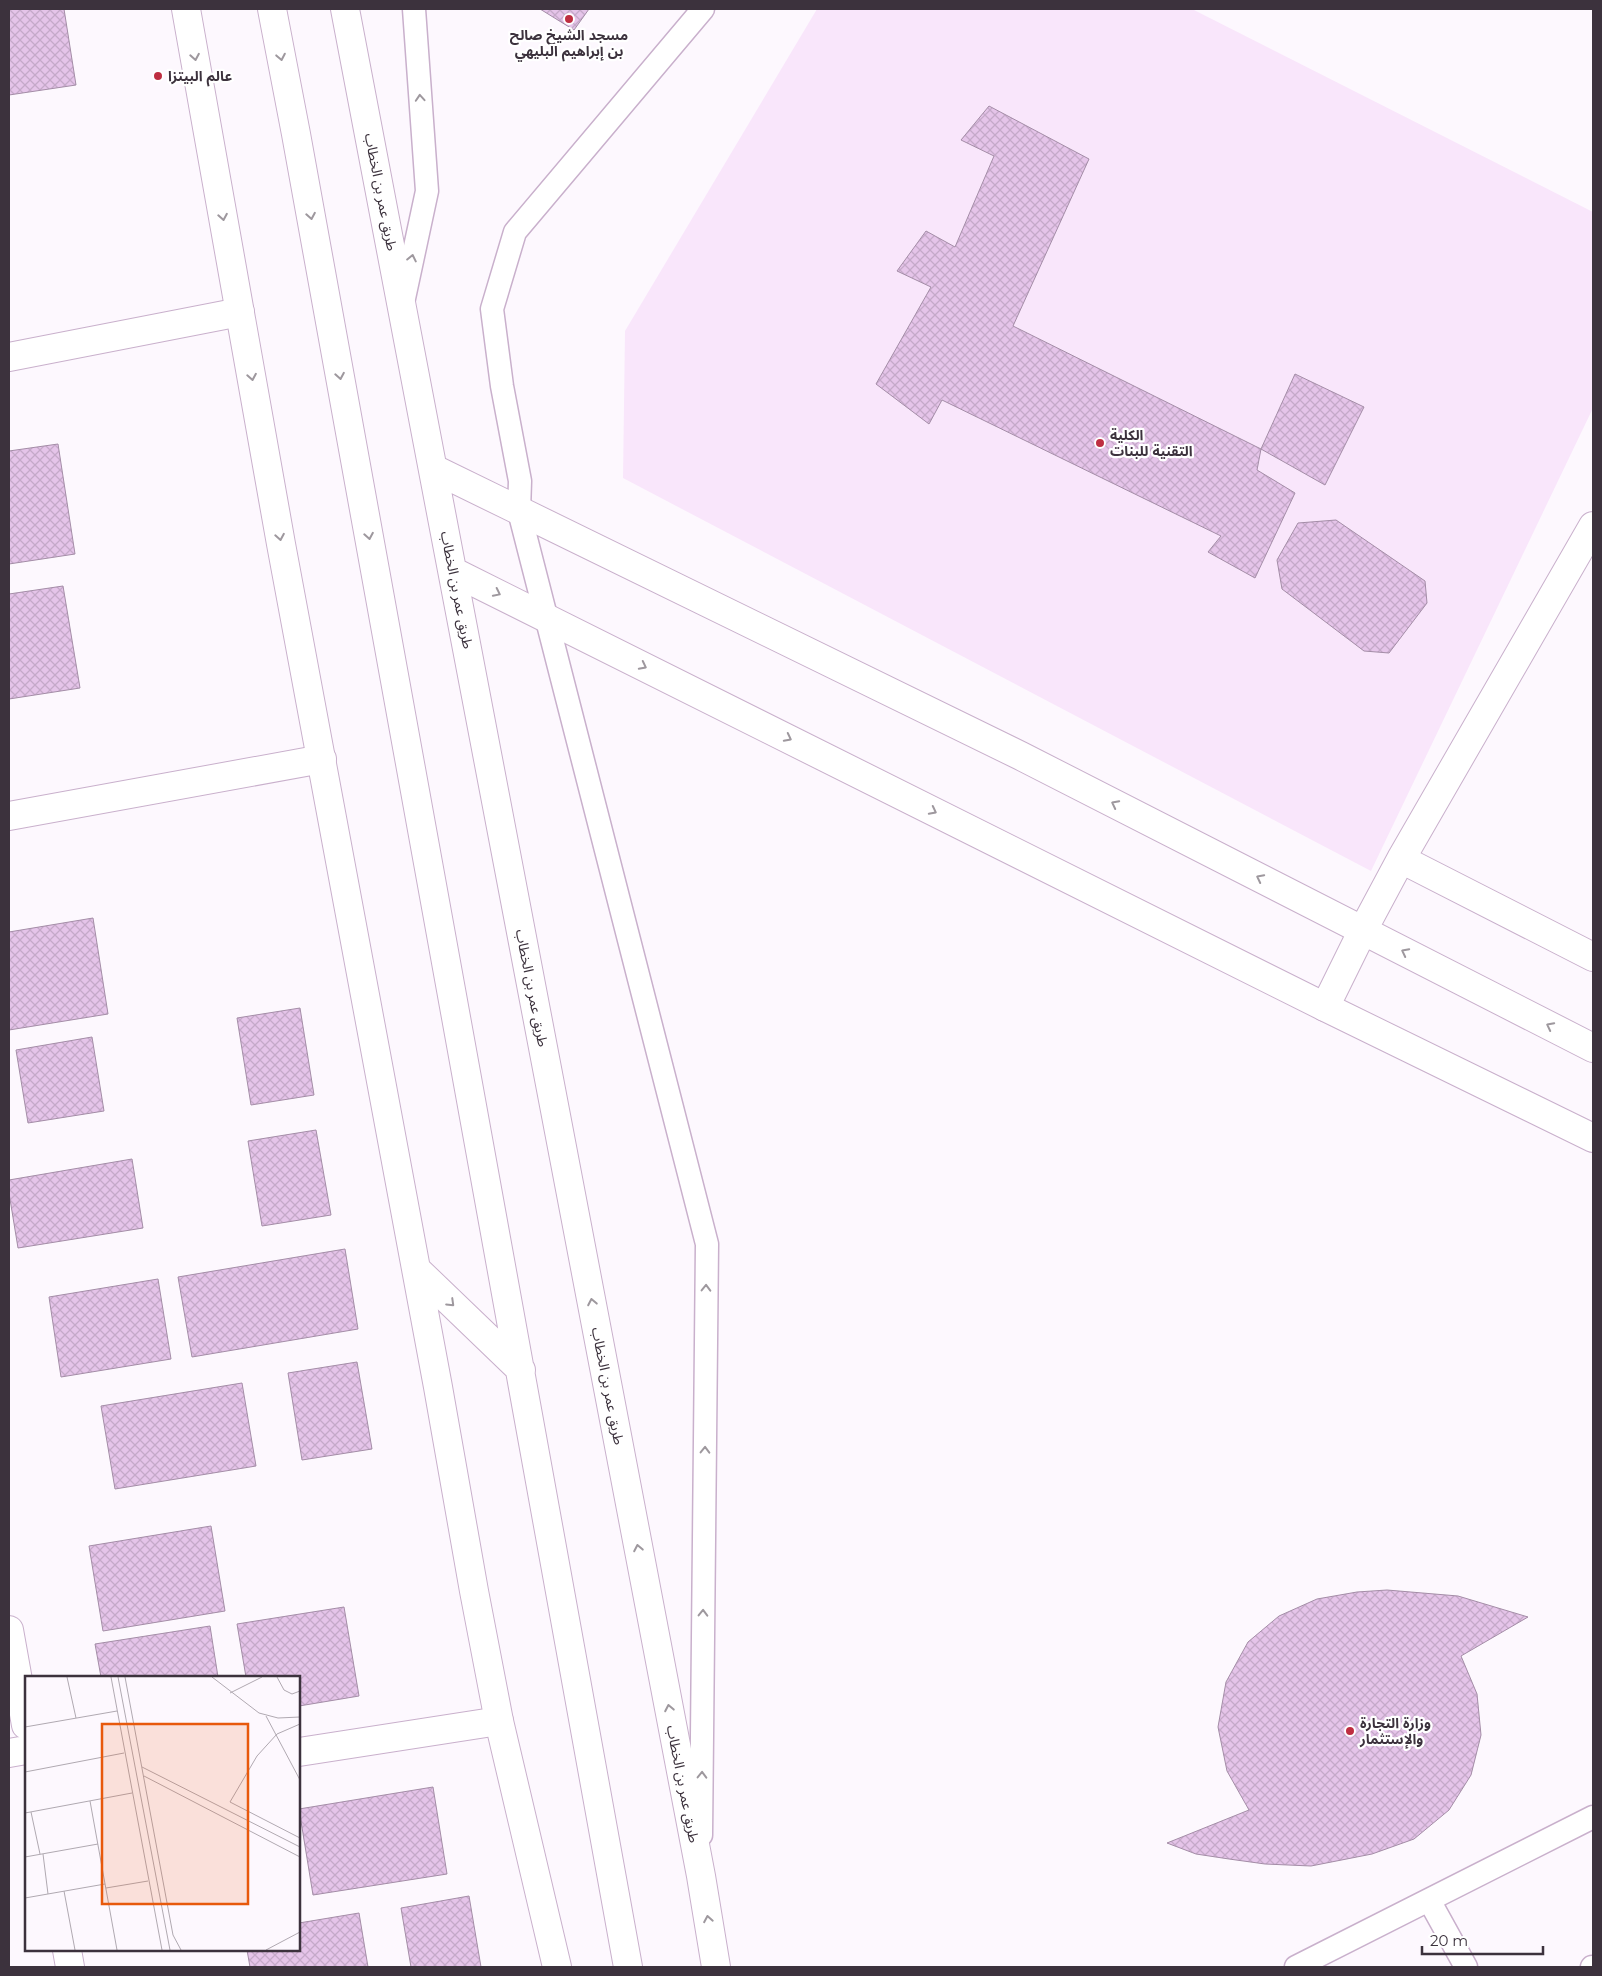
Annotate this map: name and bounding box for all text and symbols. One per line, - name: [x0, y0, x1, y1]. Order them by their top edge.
- marker: مسجد الشيخ صالح بن إبراهيم البليهي: [563, 13, 575, 25]
- place label: مسجد الشيخ صالح بن إبراهيم البليهي: [510, 26, 628, 62]
- one-way arrow: [189, 52, 199, 61]
- one-way arrow: [275, 52, 286, 61]
- place label: عالم البيتزا: [168, 67, 232, 87]
- marker: عالم البيتزا: [152, 70, 164, 82]
- one-way arrow: [414, 93, 425, 101]
- street label: طريق عمر بن الخطاب: [360, 132, 401, 253]
- one-way arrow: [218, 212, 228, 221]
- one-way arrow: [306, 212, 316, 221]
- one-way arrow: [407, 254, 417, 263]
- one-way arrow: [246, 372, 256, 381]
- one-way arrow: [335, 372, 345, 380]
- place label: الكلية التقنية للبنات: [1110, 426, 1193, 460]
- marker: الكلية التقنية للبنات: [1094, 437, 1106, 449]
- street label: طريق عمر بن الخطاب: [436, 530, 477, 651]
- one-way arrow: [274, 532, 285, 541]
- one-way arrow: [364, 532, 374, 540]
- one-way arrow: [492, 587, 501, 597]
- one-way arrow: [638, 660, 647, 670]
- one-way arrow: [783, 732, 792, 743]
- one-way arrow: [1112, 800, 1121, 810]
- one-way arrow: [928, 805, 937, 815]
- one-way arrow: [1256, 874, 1265, 884]
- street label: طريق عمر بن الخطاب: [511, 928, 552, 1049]
- one-way arrow: [1401, 948, 1410, 958]
- one-way arrow: [1546, 1022, 1555, 1032]
- one-way arrow: [701, 1283, 711, 1291]
- one-way arrow: [445, 1297, 454, 1306]
- one-way arrow: [587, 1298, 598, 1307]
- street label: طريق عمر بن الخطاب: [587, 1326, 628, 1447]
- one-way arrow: [700, 1446, 710, 1454]
- one-way arrow: [634, 1544, 644, 1553]
- one-way arrow: [698, 1608, 708, 1616]
- inset map: [25, 1676, 300, 1951]
- one-way arrow: [664, 1703, 674, 1712]
- place label: وزارة التجارة والإستثمار: [1359, 1714, 1431, 1749]
- street label: طريق عمر بن الخطاب: [662, 1724, 703, 1845]
- marker: وزارة التجارة والإستثمار: [1344, 1725, 1356, 1737]
- one-way arrow: [696, 1771, 707, 1779]
- one-way arrow: [703, 1915, 713, 1924]
- scale bar: [1422, 1924, 1543, 1956]
- text: 20 m: [1430, 1931, 1468, 1950]

